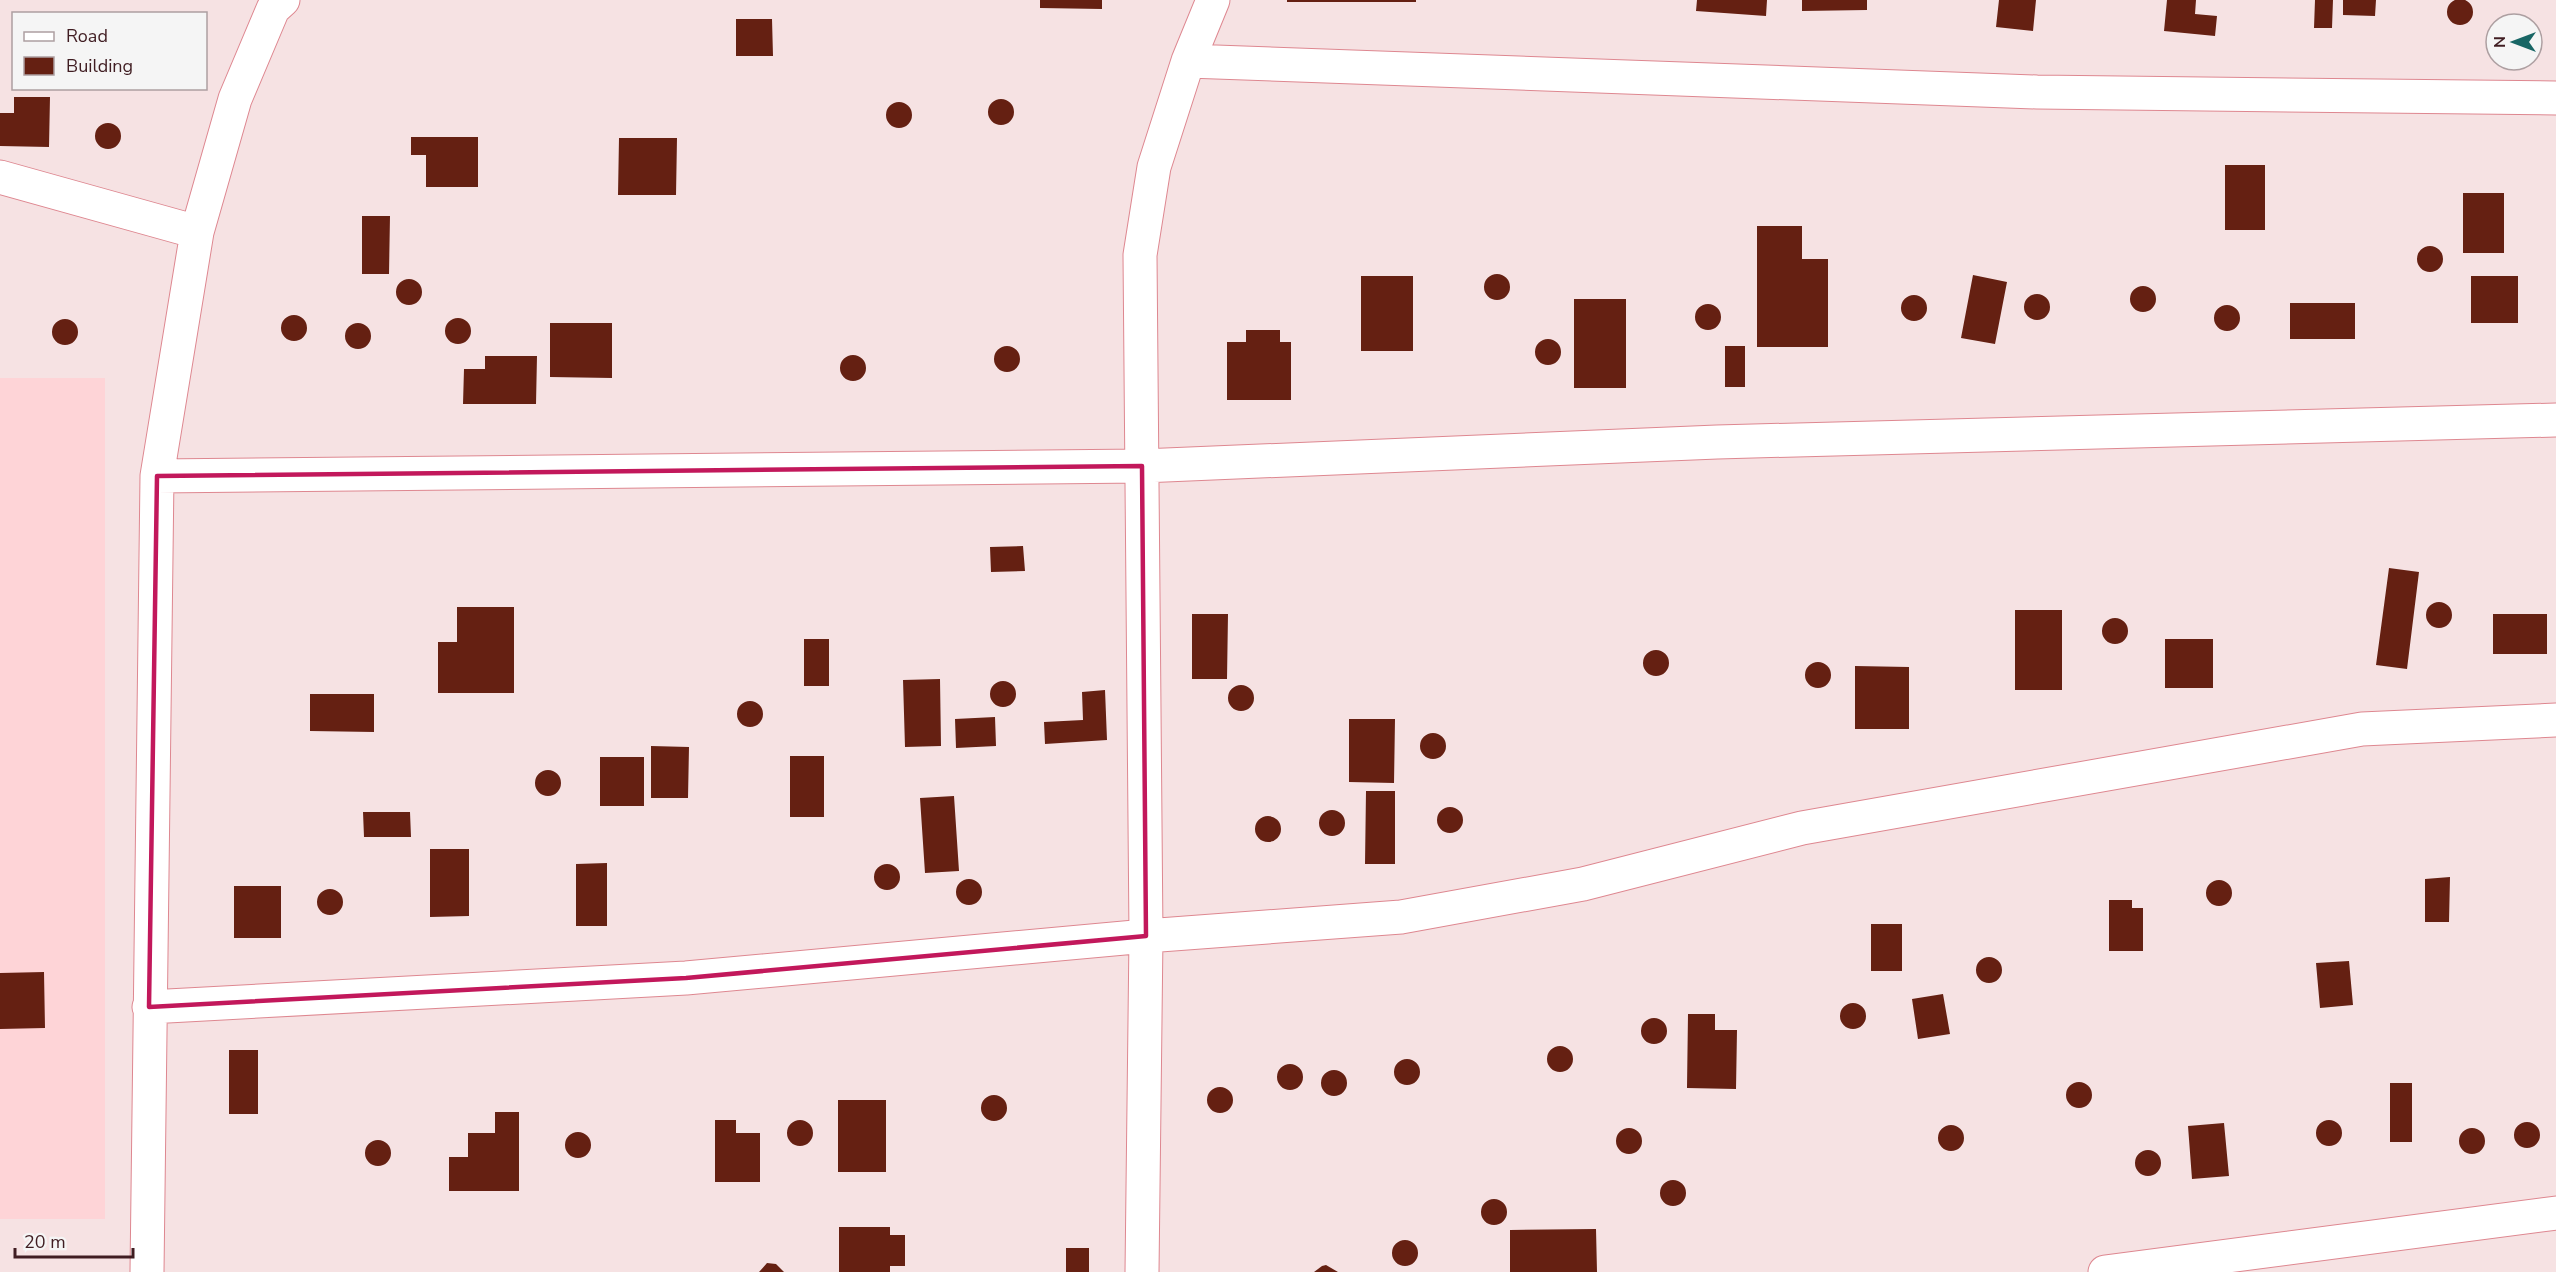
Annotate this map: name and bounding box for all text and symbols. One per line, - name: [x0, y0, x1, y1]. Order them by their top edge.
- legend: [12, 12, 207, 90]
- north arrow: [2484, 12, 2544, 72]
- text: Road: [66, 24, 108, 48]
- text: N: [2489, 36, 2511, 48]
- text: Building: [66, 54, 133, 78]
- scale bar: [15, 1221, 134, 1259]
- text: 20 m: [24, 1230, 66, 1254]

